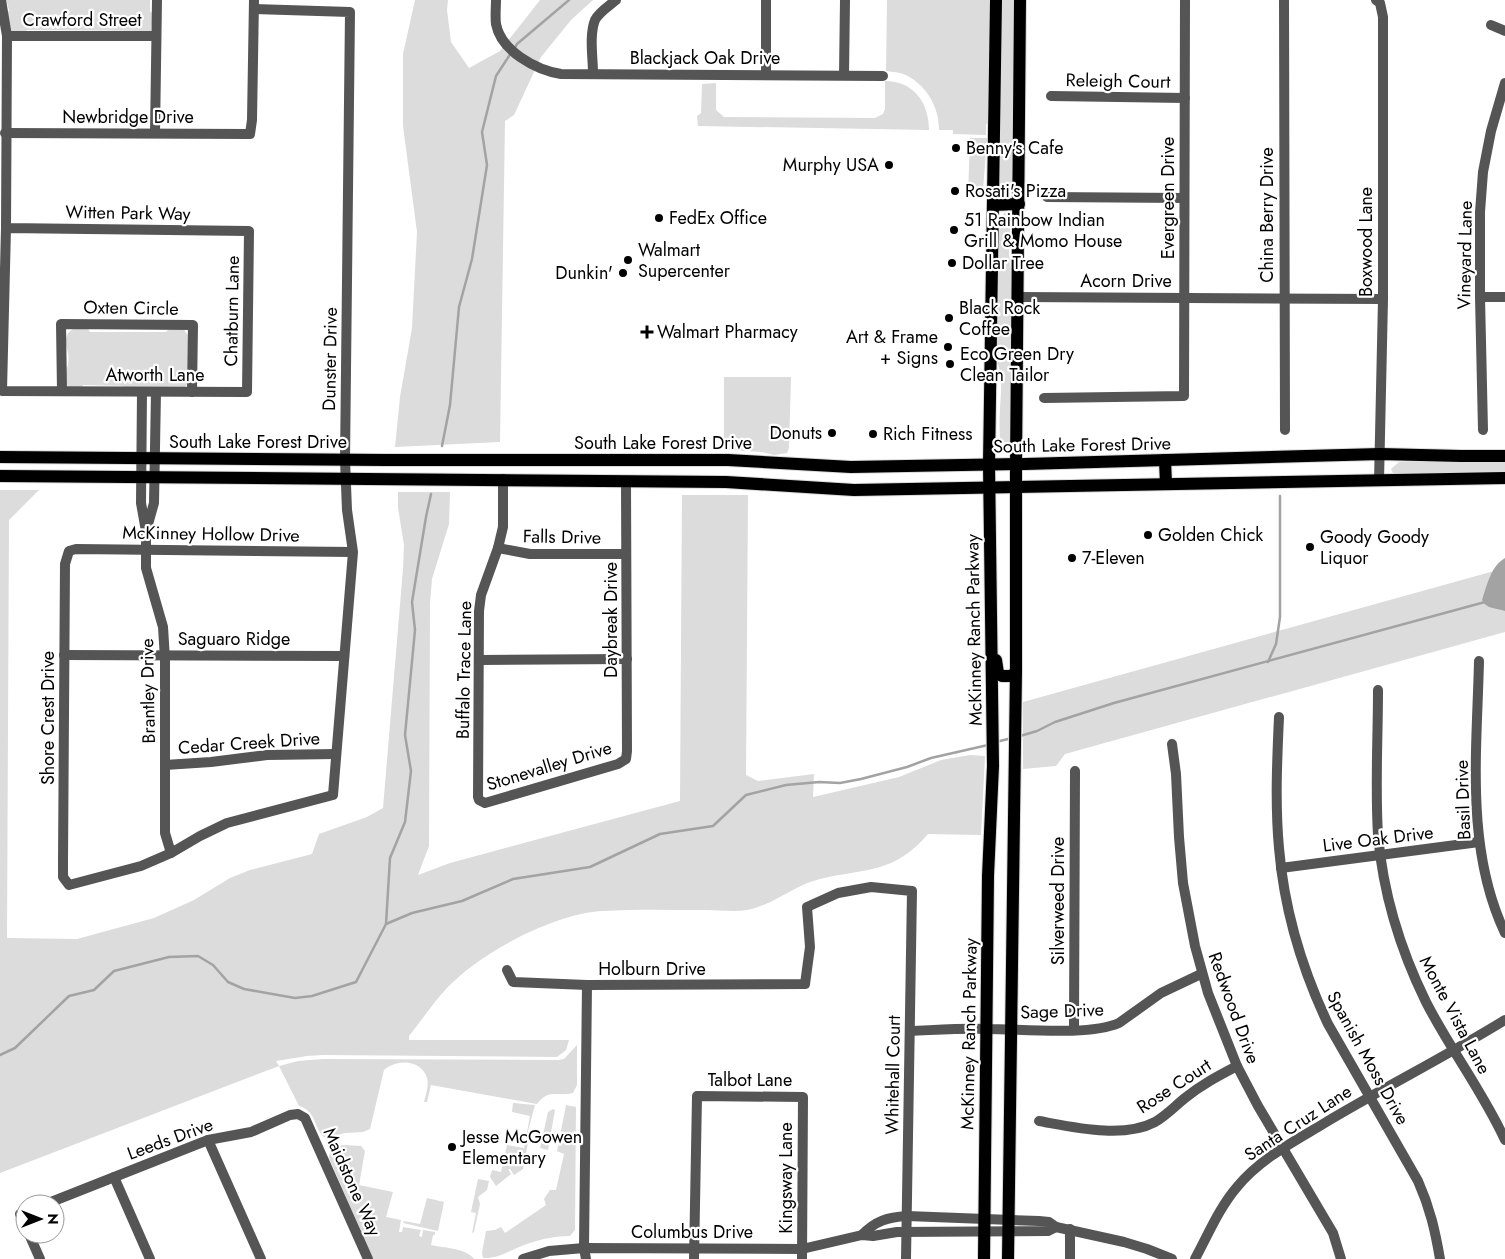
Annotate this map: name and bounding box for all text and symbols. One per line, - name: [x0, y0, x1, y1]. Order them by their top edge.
- street label: Crawford Street: [22, 7, 142, 33]
- street label: Blackjack Oak Drive: [630, 45, 780, 71]
- street label: Releigh Court: [1065, 67, 1171, 95]
- street label: Newbridge Drive: [62, 104, 194, 130]
- place label: Benny's Cafe: [966, 135, 1063, 161]
- street label: Evergreen Drive: [1155, 137, 1181, 259]
- marker: Benny's Cafe: [950, 142, 962, 154]
- street label: China Berry Drive: [1254, 147, 1280, 283]
- place label: Murphy USA: [783, 152, 879, 178]
- marker: Murphy USA: [883, 159, 895, 171]
- place label: Rosati's Pizza: [965, 178, 1066, 204]
- marker: Rosati's Pizza: [949, 185, 961, 197]
- street label: Boxwood Lane: [1353, 187, 1379, 297]
- street label: Witten Park Way: [65, 199, 191, 227]
- street label: Vineyard Lane: [1451, 200, 1479, 310]
- place label: FedEx Office: [669, 205, 767, 231]
- place label: 51 Rainbow Indian Grill & Momo House: [964, 207, 1122, 254]
- marker: FedEx Office: [653, 212, 665, 224]
- marker: 51 Rainbow Indian Grill & Momo House: [948, 224, 960, 236]
- place label: Walmart Supercenter: [638, 237, 731, 284]
- place label: Dollar Tree: [962, 250, 1044, 276]
- marker: Walmart Supercenter: [622, 254, 634, 266]
- street label: Chatburn Lane: [218, 255, 246, 367]
- marker: Dollar Tree: [946, 257, 958, 269]
- place label: Dunkin': [555, 260, 613, 286]
- marker: Dunkin': [617, 267, 629, 279]
- street label: Acorn Drive: [1080, 268, 1172, 294]
- street label: Oxten Circle: [83, 294, 179, 322]
- place label: Black Rock Coffee: [959, 295, 1040, 342]
- street label: Dunster Drive: [316, 307, 344, 411]
- marker: Black Rock Coffee: [943, 312, 955, 324]
- place label: Walmart Pharmacy: [657, 319, 798, 345]
- place label: Art & Frame + Signs: [846, 324, 938, 371]
- marker: Walmart Pharmacy: [641, 326, 653, 338]
- marker: Art & Frame + Signs: [942, 341, 954, 353]
- place label: Eco Green Dry Clean Tailor: [960, 341, 1074, 388]
- marker: Eco Green Dry Clean Tailor: [944, 358, 956, 370]
- street label: Atworth Lane: [106, 362, 204, 388]
- place label: Donuts: [769, 420, 822, 446]
- place label: Rich Fitness: [883, 421, 972, 447]
- marker: Donuts: [826, 427, 838, 439]
- marker: Rich Fitness: [867, 428, 879, 440]
- street label: South Lake Forest Drive: [169, 429, 347, 455]
- street label: South Lake Forest Drive: [574, 430, 752, 456]
- street label: South Lake Forest Drive: [993, 430, 1171, 460]
- street label: McKinney Hollow Drive: [122, 519, 300, 549]
- place label: Golden Chick: [1158, 522, 1263, 548]
- street label: Falls Drive: [523, 523, 601, 551]
- place label: Goody Goody Liquor: [1320, 524, 1429, 571]
- marker: Golden Chick: [1142, 529, 1154, 541]
- street label: McKinney Ranch Parkway: [959, 534, 989, 726]
- marker: Goody Goody Liquor: [1304, 541, 1316, 553]
- place label: 7-Eleven: [1082, 545, 1145, 571]
- marker: 7-Eleven: [1066, 552, 1078, 564]
- street label: Daybreak Drive: [598, 562, 624, 678]
- street label: Buffalo Trace Lane: [450, 601, 478, 739]
- street label: Saguaro Ridge: [178, 626, 290, 652]
- street label: Brantley Drive: [134, 638, 162, 744]
- street label: Shore Crest Drive: [35, 651, 61, 785]
- street label: Cedar Creek Drive: [177, 725, 321, 761]
- street label: Stonevalley Drive: [483, 735, 615, 797]
- street label: Basil Drive: [1449, 759, 1477, 841]
- street label: Live Oak Drive: [1321, 819, 1435, 859]
- street label: Silverweed Drive: [1045, 837, 1071, 965]
- street label: McKinney Ranch Parkway: [954, 938, 984, 1130]
- street label: Redwood Drive: [1202, 949, 1266, 1067]
- street label: Monte Vista Lane: [1413, 951, 1497, 1079]
- street label: Holburn Drive: [598, 956, 706, 982]
- street label: Spanish Moss Drive: [1320, 986, 1416, 1130]
- street label: Sage Drive: [1020, 997, 1104, 1025]
- street label: Whitehall Court: [879, 1014, 907, 1135]
- street label: Rose Court: [1132, 1052, 1217, 1120]
- street label: Talbot Lane: [708, 1067, 792, 1093]
- street label: Santa Cruz Lane: [1239, 1078, 1357, 1168]
- street label: Leeds Drive: [123, 1111, 217, 1167]
- street label: Kingsway Lane: [773, 1122, 799, 1234]
- street label: Maidstone Way: [316, 1124, 388, 1240]
- place label: Jesse McGowen Elementary: [460, 1124, 582, 1171]
- marker: Jesse McGowen Elementary: [446, 1141, 458, 1153]
- north arrow: [15, 1194, 65, 1244]
- text: N: [43, 1213, 63, 1225]
- street label: Columbus Drive: [631, 1219, 753, 1245]

